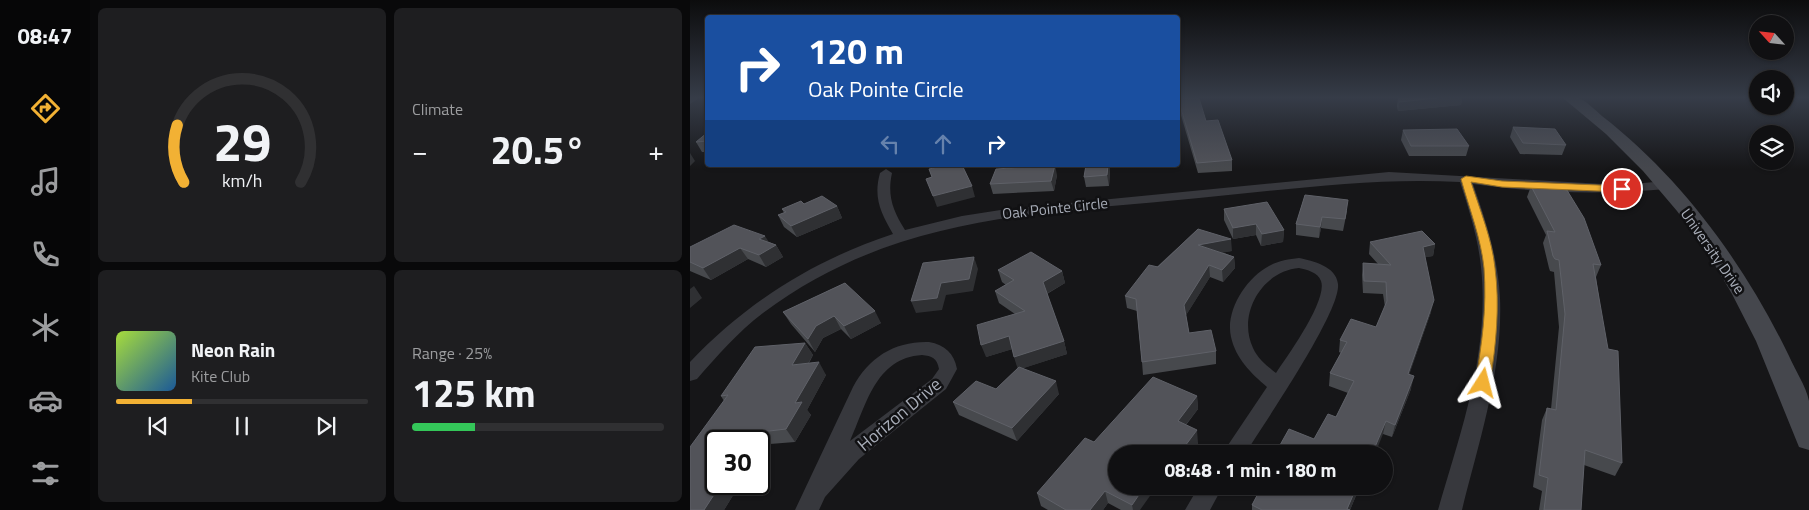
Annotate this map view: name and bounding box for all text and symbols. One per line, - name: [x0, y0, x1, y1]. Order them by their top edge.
- north arrow: [1749, 15, 1794, 60]
- map controls: [1749, 15, 1794, 170]
- text: 08:47: [18, 19, 72, 53]
- text: 120 m: [808, 24, 904, 78]
- icon: right: [725, 35, 790, 100]
- button: sound: [1749, 70, 1794, 115]
- text: Oak Pointe Circle: [808, 72, 964, 106]
- icon: directions: [28, 91, 63, 126]
- text: Climate: [412, 97, 463, 121]
- text: 29: [213, 102, 271, 181]
- text: 20.5°: [491, 121, 585, 179]
- button: layers: [1749, 125, 1794, 170]
- text: −: [412, 129, 428, 172]
- text: +: [648, 129, 664, 172]
- icon: left: [876, 130, 904, 158]
- icon: ahead: [929, 130, 957, 158]
- icon: right: [982, 130, 1010, 158]
- icon: music: [28, 164, 63, 199]
- text: km/h: [222, 167, 262, 194]
- pin: [1601, 168, 1643, 210]
- icon: arrive: [1608, 175, 1636, 203]
- street label: Oak Pointe Circle: [1001, 191, 1109, 225]
- street label: University Drive: [1675, 204, 1751, 298]
- icon: phone: [28, 237, 63, 272]
- icon: climate: [28, 310, 63, 345]
- text: Neon Rain: [191, 335, 275, 364]
- text: Range · 25%: [412, 341, 492, 365]
- position arrow: [1456, 356, 1508, 408]
- text: Kite Club: [191, 364, 250, 388]
- text: 125 km: [412, 364, 536, 422]
- street label: Horizon Drive: [851, 371, 947, 457]
- icon: car: [28, 383, 63, 418]
- icon: previous: [144, 412, 172, 440]
- icon: pause: [228, 412, 256, 440]
- icon: next: [312, 412, 340, 440]
- speed limit sign: 30: [705, 430, 770, 495]
- text: 08:48 · 1 min · 180 m: [1164, 455, 1337, 484]
- icon: filters: [28, 456, 63, 491]

